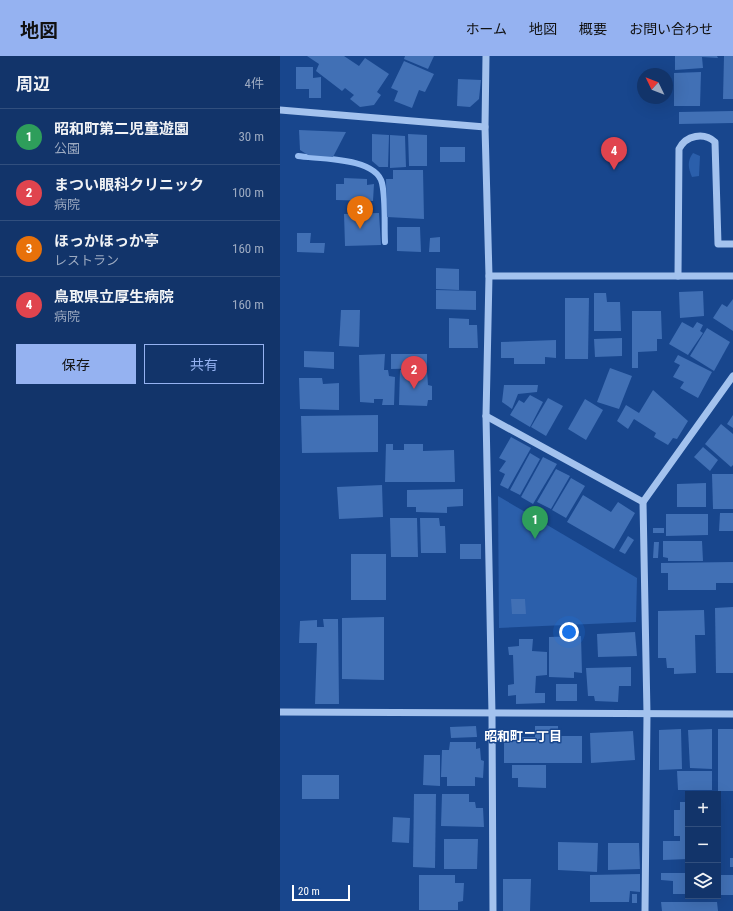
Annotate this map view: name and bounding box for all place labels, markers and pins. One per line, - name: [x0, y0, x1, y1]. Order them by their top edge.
- pin: 4: [601, 137, 627, 170]
- pin: 3: [347, 196, 373, 229]
- pin: 2: [401, 356, 427, 389]
- pin: 1: [522, 506, 548, 539]

